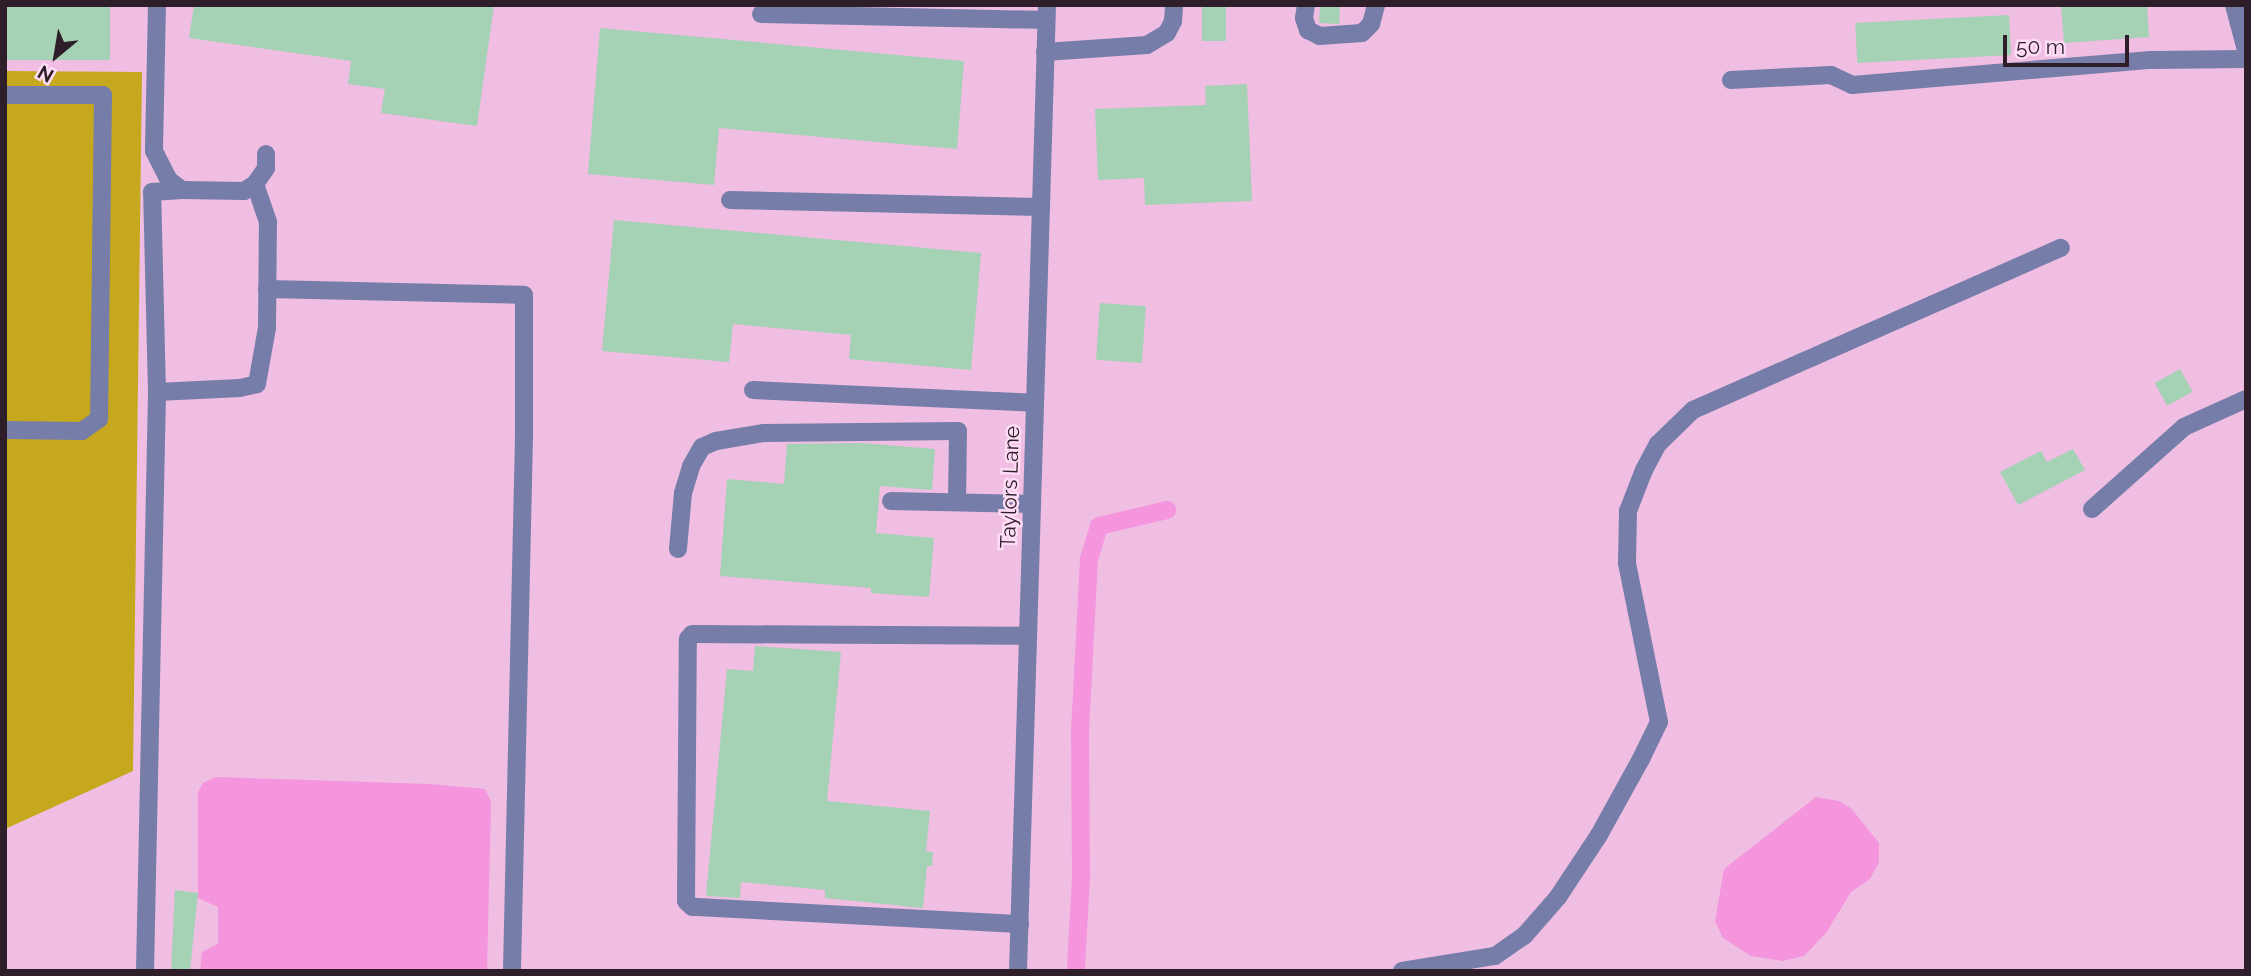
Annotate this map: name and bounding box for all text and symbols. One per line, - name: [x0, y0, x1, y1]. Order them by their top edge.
- north arrow: [21, 21, 91, 91]
- scale bar: [2006, 21, 2132, 65]
- text: 50 m: [2016, 34, 2065, 59]
- text: N: [34, 61, 57, 87]
- street label: Taylors Lane: [995, 425, 1025, 549]

